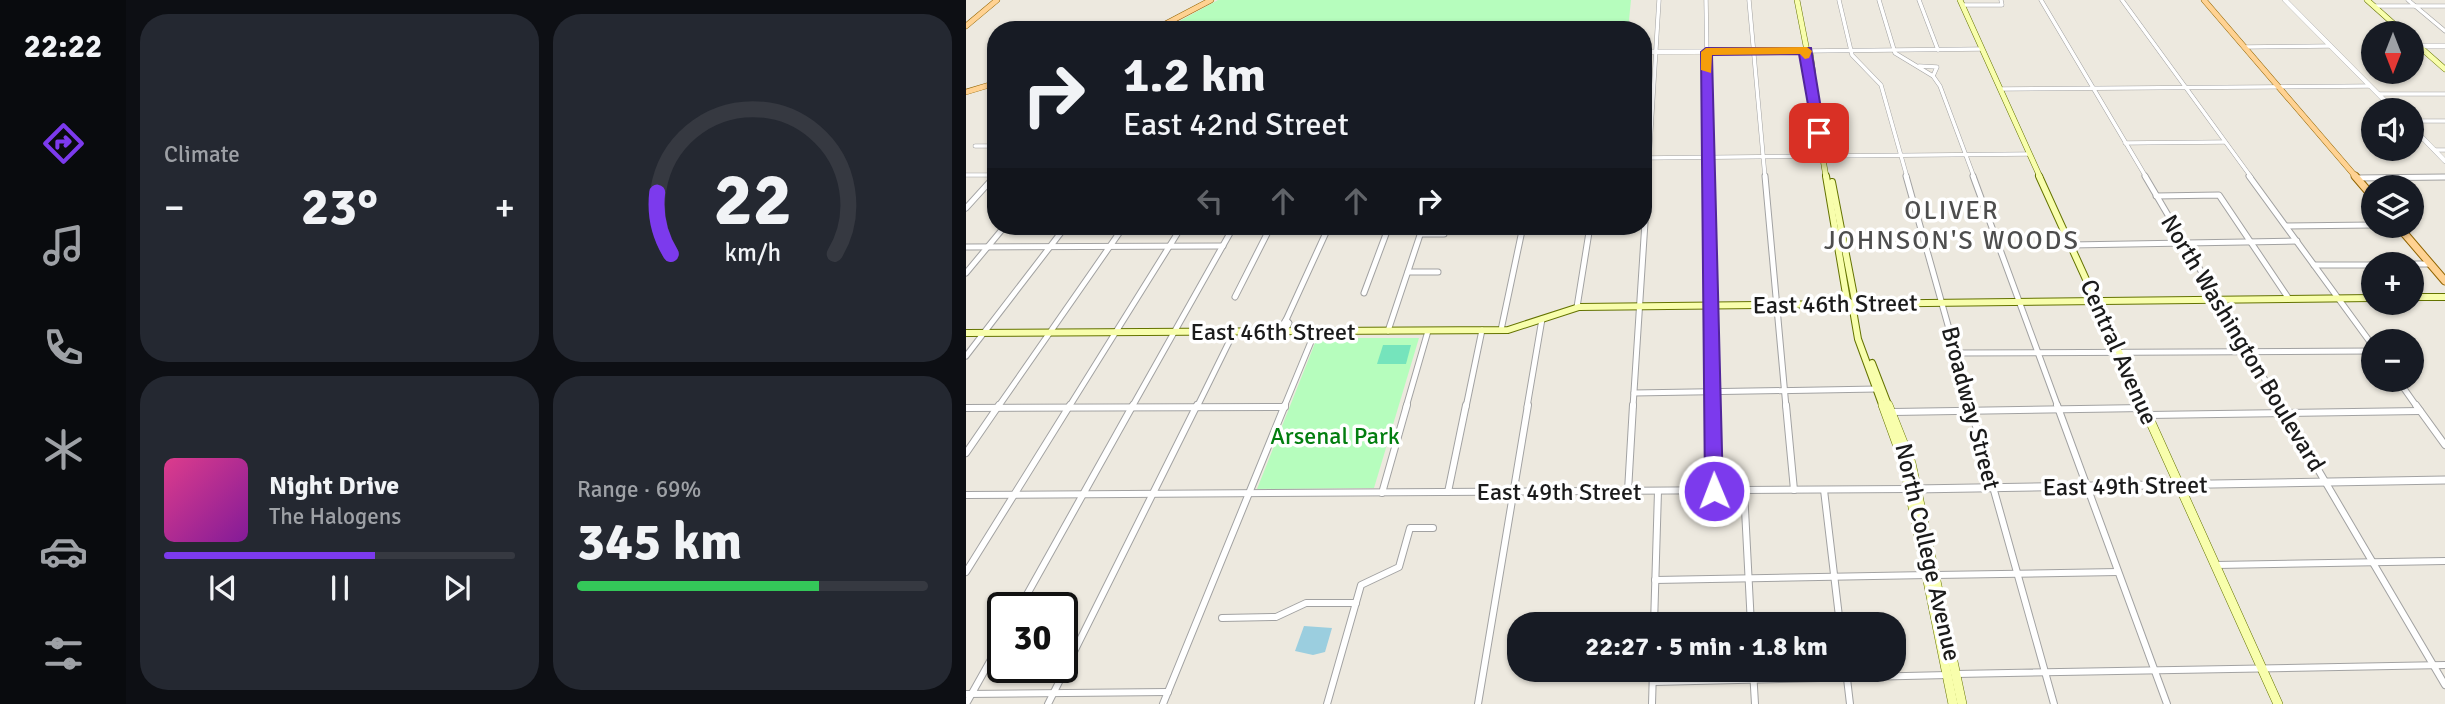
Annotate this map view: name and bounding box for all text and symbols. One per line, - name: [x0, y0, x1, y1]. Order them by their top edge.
- north arrow: [2361, 21, 2424, 84]
- map controls: [2361, 21, 2424, 392]
- text: 22:22: [24, 27, 102, 66]
- text: 1.2 km: [1123, 45, 1266, 105]
- icon: right: [1008, 49, 1099, 140]
- button: sound: [2361, 98, 2424, 161]
- pin: [1789, 103, 1849, 163]
- text: East 42nd Street: [1123, 105, 1349, 144]
- icon: arrive: [1800, 114, 1838, 152]
- icon: directions: [39, 119, 88, 168]
- text: Climate: [164, 140, 240, 169]
- text: 22: [713, 156, 792, 245]
- text: 23°: [301, 175, 378, 239]
- button: layers: [2361, 175, 2424, 238]
- icon: left: [1191, 182, 1229, 220]
- icon: ahead: [1264, 182, 1302, 220]
- icon: ahead: [1337, 182, 1375, 220]
- icon: right: [1410, 182, 1448, 220]
- text: −: [164, 184, 185, 231]
- text: +: [494, 184, 515, 231]
- district label: OLIVER JOHNSON'S WOODS: [1824, 195, 2080, 257]
- street label: North Washington Boulevard: [2154, 209, 2332, 477]
- icon: music: [39, 221, 88, 270]
- text: km/h: [724, 237, 781, 268]
- button: +: [2361, 252, 2424, 315]
- street label: Central Avenue: [2074, 275, 2164, 429]
- street label: East 46th Street: [1752, 288, 1918, 320]
- street label: East 46th Street: [1191, 317, 1355, 347]
- icon: phone: [39, 323, 88, 372]
- street label: Broadway Street: [1935, 323, 2007, 493]
- button: −: [2361, 329, 2424, 392]
- park label: Arsenal Park: [1270, 421, 1400, 451]
- icon: climate: [39, 425, 88, 474]
- street label: North College Avenue: [1888, 440, 1968, 664]
- position arrow: [1677, 454, 1751, 528]
- text: Night Drive: [269, 470, 399, 502]
- street label: East 49th Street: [2042, 470, 2208, 502]
- text: Range · 69%: [577, 475, 701, 504]
- street label: East 49th Street: [1477, 477, 1641, 507]
- text: The Halogens: [269, 502, 401, 531]
- text: 345 km: [577, 510, 742, 574]
- icon: car: [39, 527, 88, 576]
- icon: previous: [204, 569, 242, 607]
- icon: pause: [321, 569, 359, 607]
- icon: next: [438, 569, 476, 607]
- speed limit sign: 30: [987, 592, 1078, 683]
- icon: filters: [39, 629, 88, 678]
- text: 22:27 · 5 min · 1.8 km: [1585, 631, 1828, 663]

